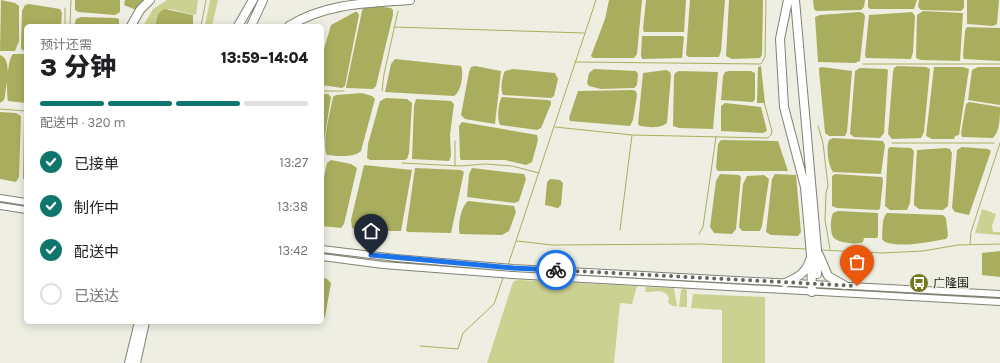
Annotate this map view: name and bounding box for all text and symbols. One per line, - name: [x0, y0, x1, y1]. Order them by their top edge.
- text: 预计还需: [40, 37, 92, 52]
- text: 13:59–14:04: [221, 49, 308, 67]
- text: 3 分钟: [40, 52, 116, 83]
- text: 配送中 · 320 m: [40, 115, 126, 130]
- icon: check: [40, 151, 62, 173]
- text: 已接单: [74, 155, 119, 173]
- text: 13:27: [279, 155, 308, 170]
- icon: check: [40, 195, 62, 217]
- text: 制作中: [74, 199, 119, 217]
- text: 13:38: [277, 199, 308, 214]
- pin: [354, 214, 388, 255]
- icon: home: [360, 220, 382, 242]
- icon: check: [40, 239, 62, 261]
- text: 配送中: [74, 243, 119, 261]
- text: 13:42: [278, 243, 308, 258]
- pin: [840, 245, 874, 286]
- courier: [536, 250, 576, 290]
- icon: bag: [846, 251, 868, 273]
- icon: bike: [545, 259, 567, 281]
- bus stop icon: 广隆围: [908, 272, 930, 294]
- place label: 广隆围: [933, 276, 969, 290]
- text: 已送达: [74, 287, 119, 305]

